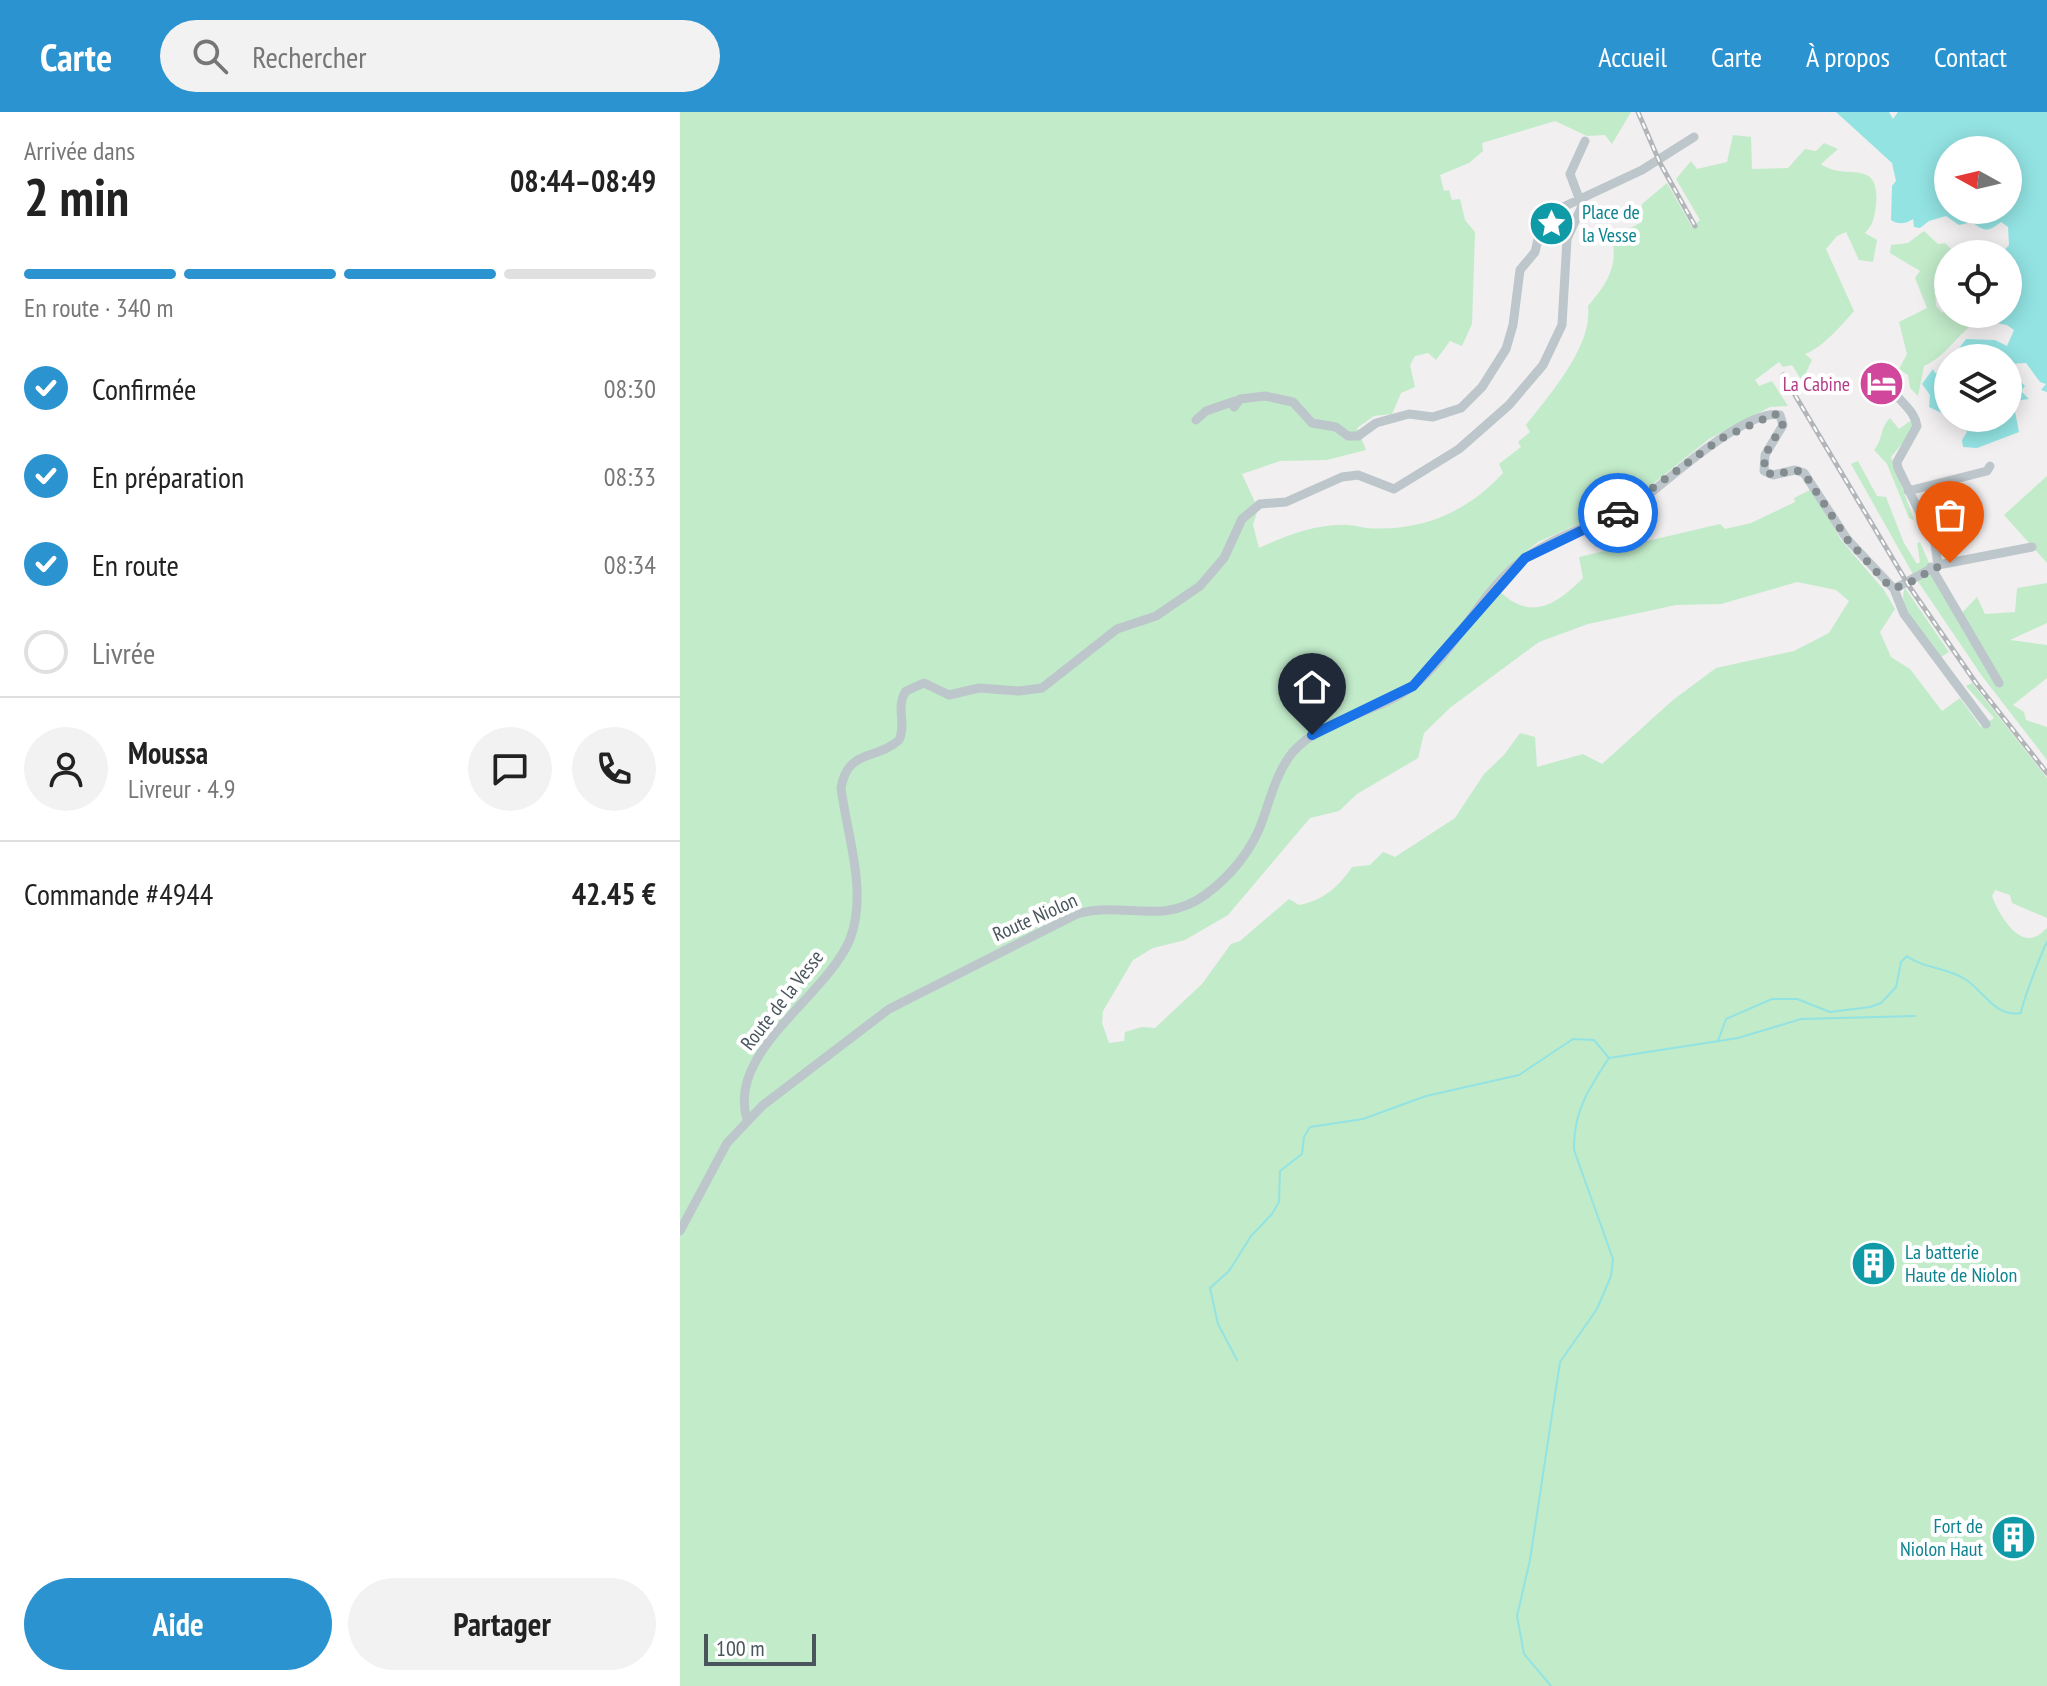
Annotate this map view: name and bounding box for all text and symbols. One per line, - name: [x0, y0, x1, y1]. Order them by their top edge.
- search box: [160, 20, 720, 92]
- text: Carte: [40, 32, 112, 81]
- icon: search: [188, 34, 232, 78]
- text: Rechercher: [252, 37, 367, 76]
- text: Accueil: [1598, 38, 1667, 75]
- text: Carte: [1711, 38, 1762, 75]
- text: À propos: [1806, 38, 1890, 75]
- text: Contact: [1934, 38, 2007, 75]
- text: Arrivée dans: [24, 134, 135, 167]
- north arrow: [1934, 136, 2022, 224]
- map controls: [1934, 136, 2022, 432]
- text: 08:44–08:49: [510, 161, 656, 200]
- text: 2 min: [24, 163, 129, 230]
- place label: Place de la Vesse: [1582, 199, 1640, 248]
- place icon: Place de la Vesse: [1527, 200, 1575, 248]
- button: locate: [1934, 240, 2022, 328]
- text: En route · 340 m: [24, 291, 174, 324]
- button: layers: [1934, 344, 2022, 432]
- hotel icon: La Cabine: [1857, 360, 1905, 408]
- icon: check: [24, 366, 68, 410]
- text: Confirmée: [92, 369, 196, 408]
- place label: La Cabine: [1783, 371, 1850, 397]
- text: 08:30: [604, 372, 656, 405]
- icon: check: [24, 454, 68, 498]
- text: En préparation: [92, 457, 244, 496]
- text: 08:33: [604, 460, 656, 493]
- courier: [1578, 473, 1658, 553]
- pin: [1916, 481, 1984, 563]
- icon: car: [1596, 491, 1640, 535]
- icon: bag: [1928, 493, 1972, 537]
- icon: check: [24, 542, 68, 586]
- text: En route: [92, 545, 179, 584]
- text: 08:34: [604, 548, 656, 581]
- text: Livrée: [92, 633, 155, 672]
- pin: [1278, 653, 1346, 735]
- icon: home: [1290, 665, 1334, 709]
- button: person: [24, 727, 108, 811]
- button: chat: [468, 727, 552, 811]
- button: phone: [572, 727, 656, 811]
- text: Moussa: [128, 733, 208, 772]
- text: Livreur · 4.9: [128, 772, 235, 805]
- text: Commande #4944: [24, 874, 213, 913]
- text: 42.45 €: [572, 874, 656, 913]
- street label: Route Niolon: [989, 887, 1081, 947]
- street label: Route de la Vesse: [735, 945, 829, 1055]
- place label: La batterie Haute de Niolon: [1905, 1239, 2017, 1288]
- building icon: La batterie Haute de Niolon: [1850, 1240, 1898, 1288]
- place label: Fort de Niolon Haut: [1900, 1513, 1983, 1562]
- building icon: Fort de Niolon Haut: [1990, 1513, 2038, 1561]
- button: Aide: [24, 1578, 332, 1670]
- button: Partager: [348, 1578, 656, 1670]
- scale bar: [704, 1630, 816, 1666]
- text: 100 m: [716, 1634, 765, 1662]

